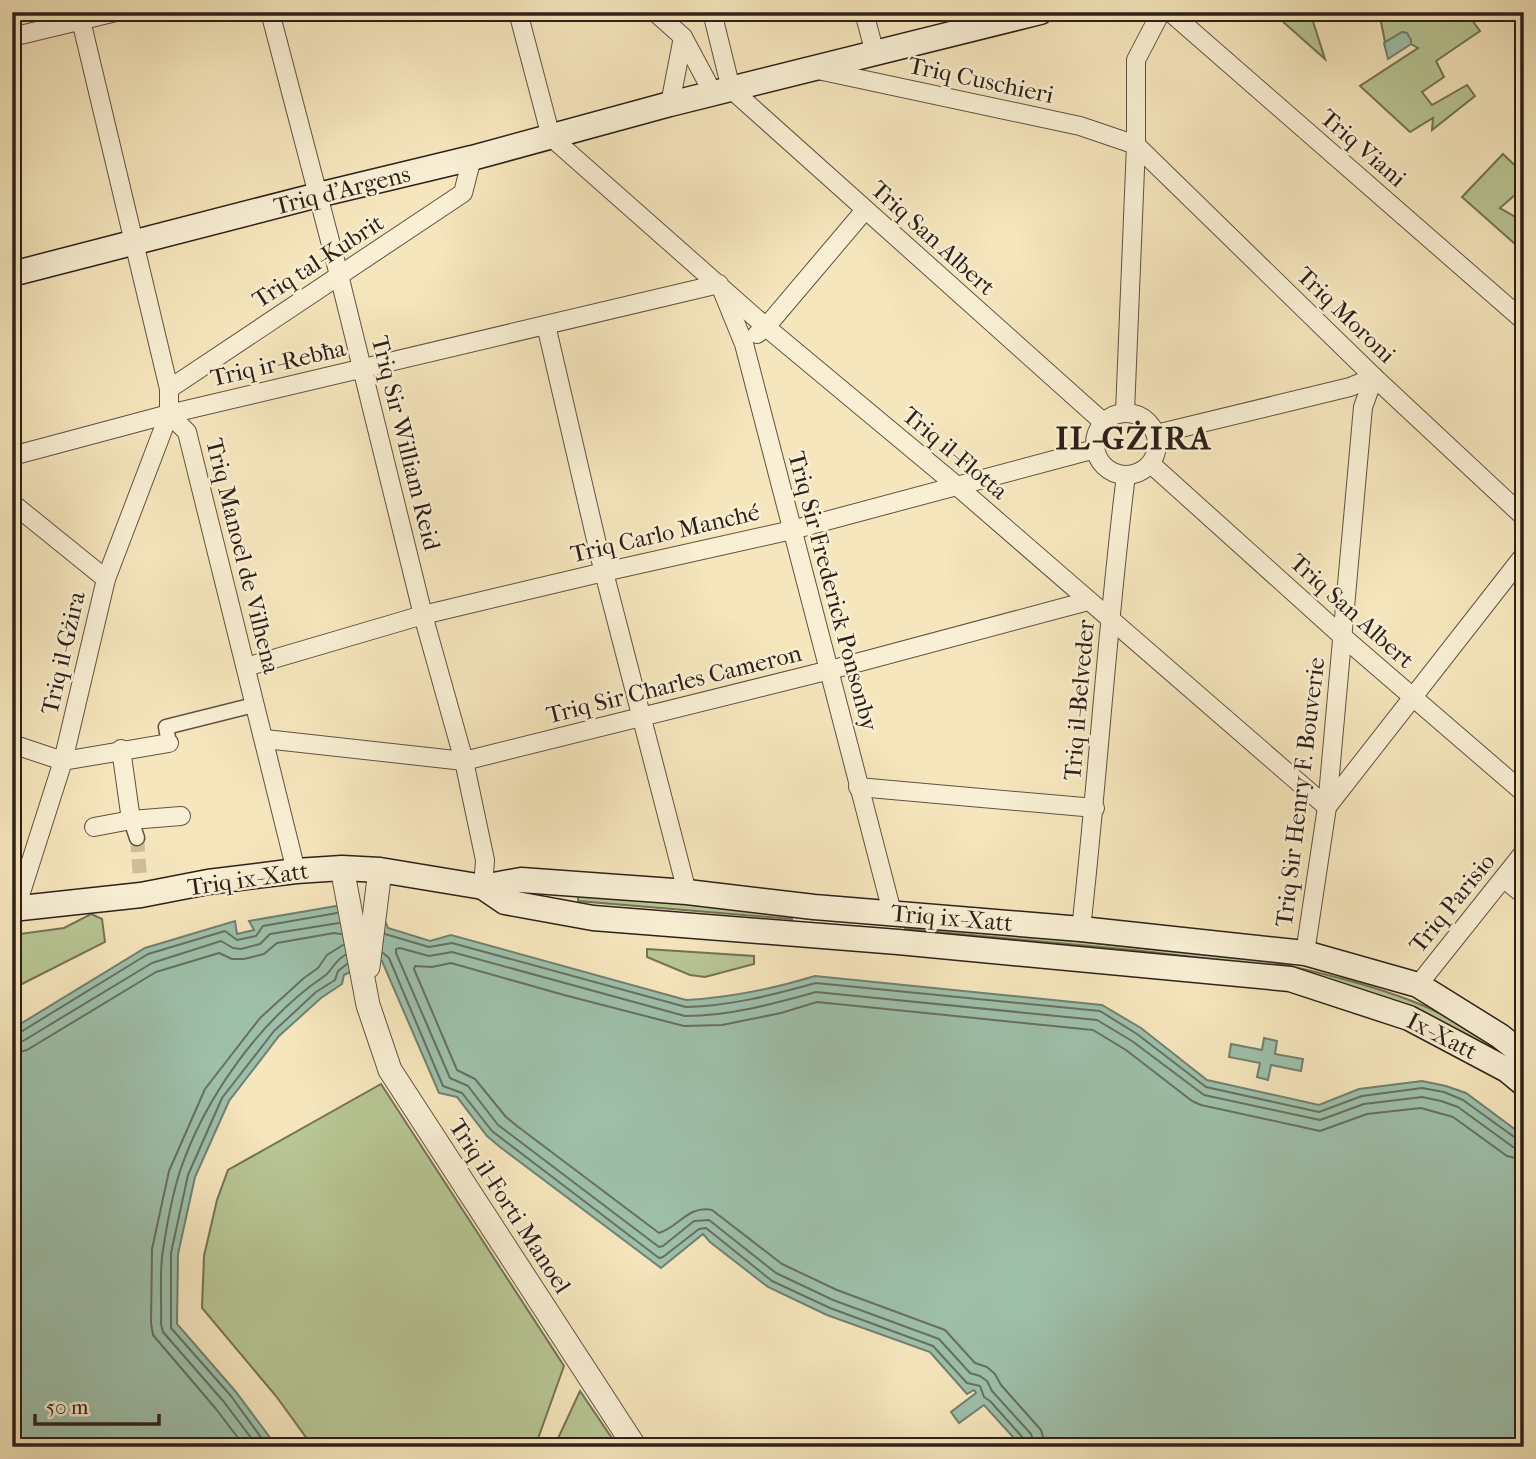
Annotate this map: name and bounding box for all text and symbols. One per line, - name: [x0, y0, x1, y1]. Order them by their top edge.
- street label: Triq Cuschieri: [906, 51, 1056, 109]
- street label: Triq Viani: [1315, 103, 1411, 193]
- street label: Triq d'Argens: [271, 160, 413, 220]
- street label: Triq San Albert: [865, 175, 1001, 301]
- street label: Triq tal-Kubrit: [247, 208, 389, 314]
- street label: Triq Moroni: [1291, 261, 1401, 369]
- street label: Triq Sir William Reid: [366, 333, 446, 554]
- street label: Triq ir-Rebħa: [208, 334, 349, 392]
- street label: Triq il-Flotta: [897, 401, 1014, 506]
- district label: IL-GŻIRA: [1056, 420, 1212, 457]
- street label: Triq Manoel de Vilhena: [200, 435, 286, 677]
- street label: Triq Sir Frederick Ponsonby: [782, 448, 884, 735]
- street label: Triq Carlo Manché: [568, 498, 762, 568]
- street label: Triq San Albert: [1284, 548, 1420, 674]
- street label: Triq il-Gżira: [35, 588, 91, 717]
- street label: Triq il-Belveder: [1058, 618, 1100, 782]
- street label: Triq Sir Charles Cameron: [543, 639, 805, 729]
- street label: Triq Sir Henry F. Bouverie: [1270, 655, 1330, 928]
- street label: Triq Parisio: [1403, 848, 1501, 958]
- street label: Triq ix-Xatt: [186, 857, 311, 901]
- street label: Triq ix-Xatt: [890, 899, 1014, 937]
- street label: Ix-Xatt: [1402, 1006, 1482, 1066]
- street label: Triq il-Forti Manoel: [443, 1113, 577, 1299]
- scale bar: [35, 1382, 159, 1426]
- text: 50 m: [46, 1395, 89, 1419]

